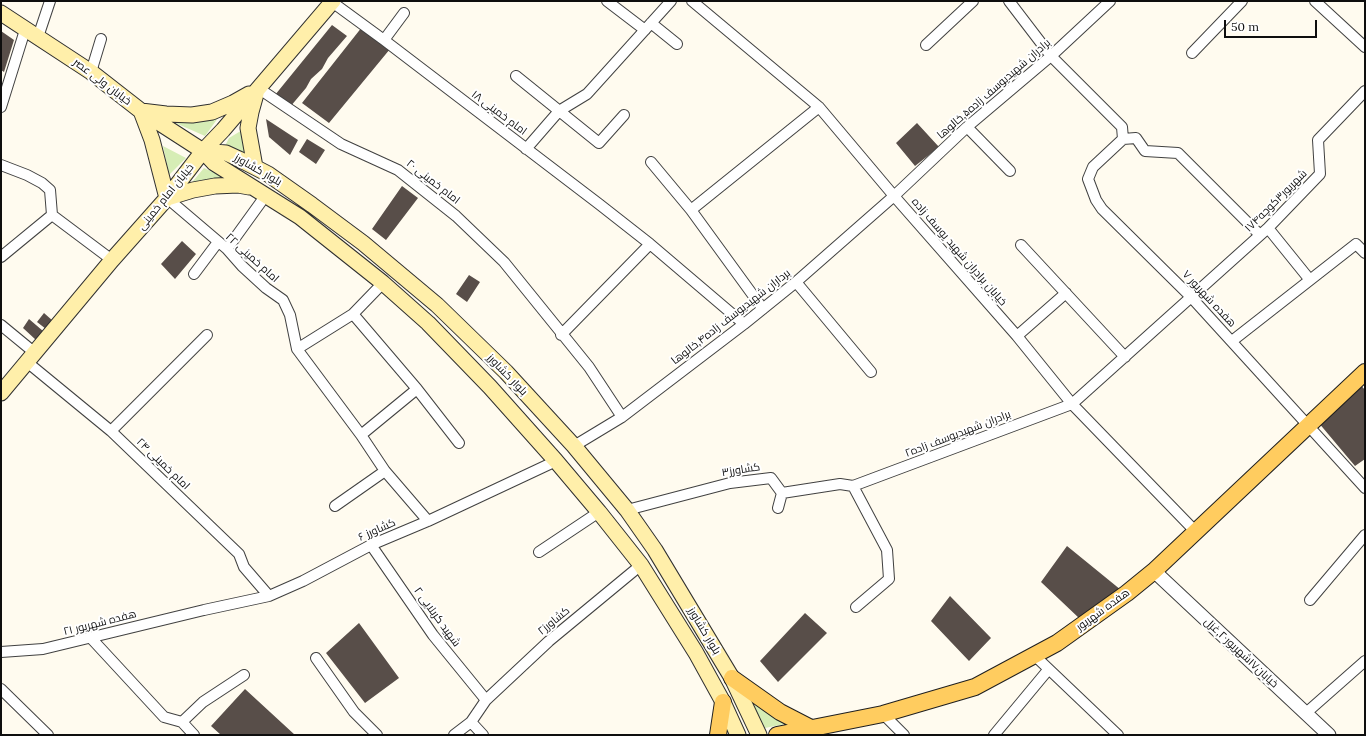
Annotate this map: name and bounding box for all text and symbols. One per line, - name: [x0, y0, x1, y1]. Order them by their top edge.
- scale bar: [1226, 12, 1319, 38]
- text: 50 m: [1231, 19, 1259, 34]
- street label: برادران شهیدیوسف زاده۵,خالوها: [935, 36, 1053, 142]
- street label: خیابان ولی عصر: [70, 56, 134, 108]
- street label: امام خمینی ۱۸: [469, 88, 529, 138]
- street label: بلوار کشاورز: [232, 151, 284, 189]
- street label: امام خمینی ۲۰: [404, 157, 462, 207]
- street label: خیابان امام خمینی: [135, 161, 197, 233]
- street label: ۱۷شهریور۳کوچه۴: [1242, 167, 1310, 235]
- street label: خیابان برادران شهید یوسف زاده: [909, 195, 1009, 309]
- street label: امام خمینی ۲۲: [223, 231, 281, 285]
- street label: برداران شهیدیوسف زاده۴,خالوها: [669, 266, 793, 368]
- street label: هفده شهریور ۷: [1179, 268, 1239, 330]
- street label: بلوار کشاورز: [484, 351, 530, 399]
- street label: برادران شهیدیوسف زاده۲: [903, 408, 1013, 460]
- street label: امام خمینی ۲۴: [134, 435, 192, 493]
- street label: کشاورز۳: [721, 460, 761, 480]
- street label: کشاورز ۶: [356, 516, 398, 544]
- street label: شهید کربلایی ۲: [411, 585, 463, 649]
- street label: هفده شهریور: [1074, 586, 1132, 634]
- street label: کشاورز۲: [535, 604, 573, 638]
- street label: بلوار کشاورز: [685, 605, 723, 657]
- street label: هفده شهریور ۲۱: [62, 608, 138, 638]
- street label: خیابان۱۷شهریور۲۰,غزل: [1201, 615, 1281, 691]

